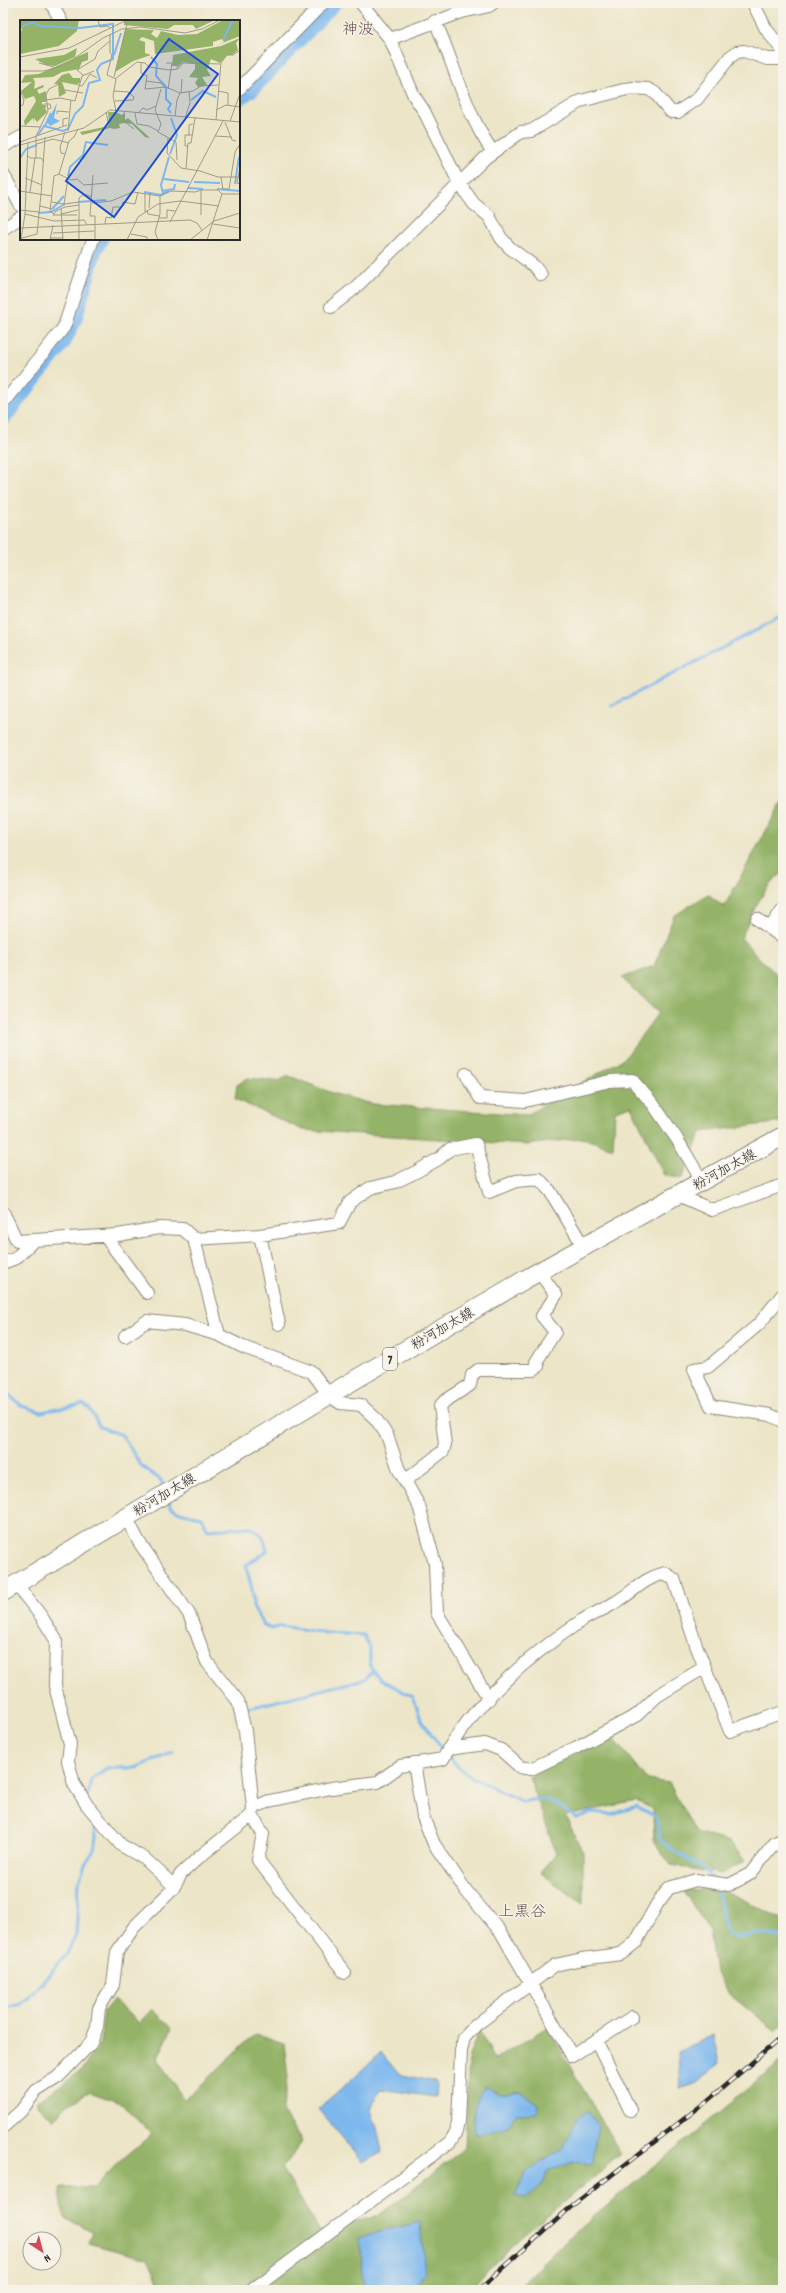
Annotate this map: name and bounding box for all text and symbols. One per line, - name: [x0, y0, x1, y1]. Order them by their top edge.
- district label: 神波: [342, 19, 374, 42]
- inset map: [20, 20, 240, 240]
- street label: 粉河加太線: [690, 1145, 760, 1196]
- street label: 粉河加太線: [408, 1304, 478, 1356]
- road number: 7: [383, 1348, 397, 1370]
- street label: 粉河加太線: [130, 1469, 200, 1522]
- district label: 上黒谷: [498, 1901, 546, 1924]
- north arrow: [22, 2231, 62, 2271]
- text: N: [39, 2249, 54, 2266]

